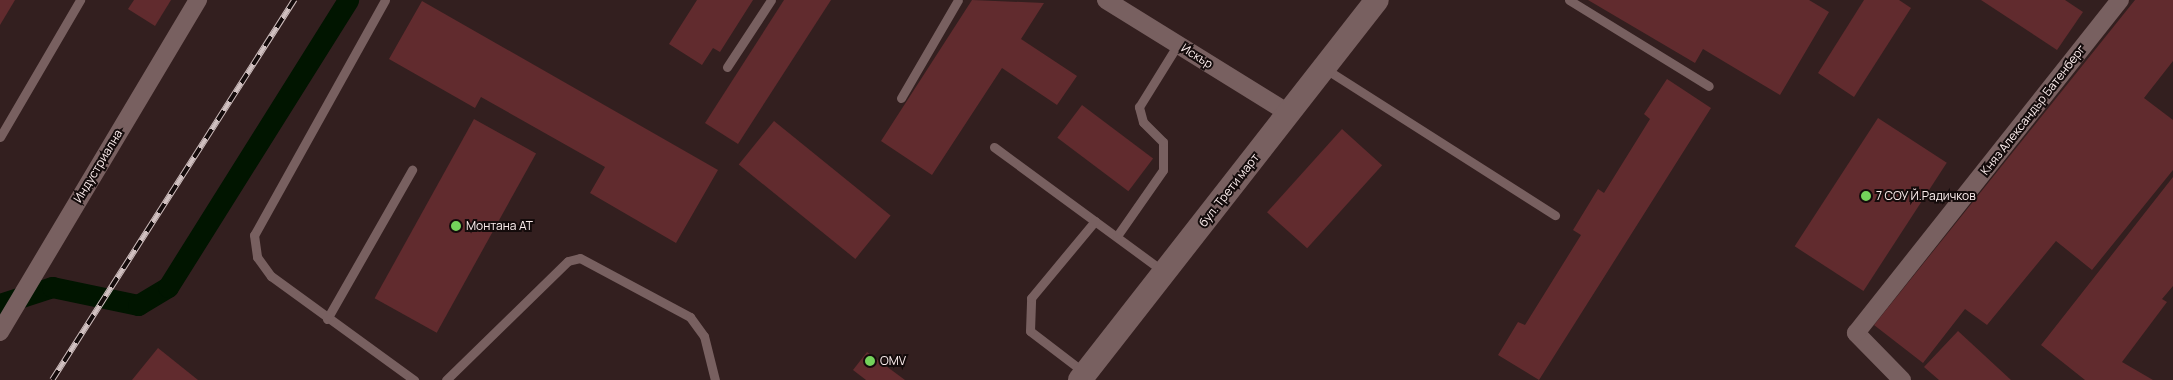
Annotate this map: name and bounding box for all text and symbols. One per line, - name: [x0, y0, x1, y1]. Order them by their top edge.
- street label: Искър: [1179, 41, 1215, 71]
- street label: Княз Александър Батенберг: [1978, 42, 2088, 178]
- street label: Индустриална: [71, 127, 125, 205]
- street label: бул. Трети март: [1196, 150, 1262, 230]
- place label: 7 СОУ Й.Радичков: [1876, 189, 1976, 203]
- marker: 7 СОУ Й.Радичков: [1860, 190, 1872, 202]
- place label: Монтана АТ: [466, 219, 533, 233]
- marker: Монтана АТ: [450, 220, 462, 232]
- place label: OMV: [880, 354, 906, 368]
- marker: OMV: [864, 355, 876, 367]

